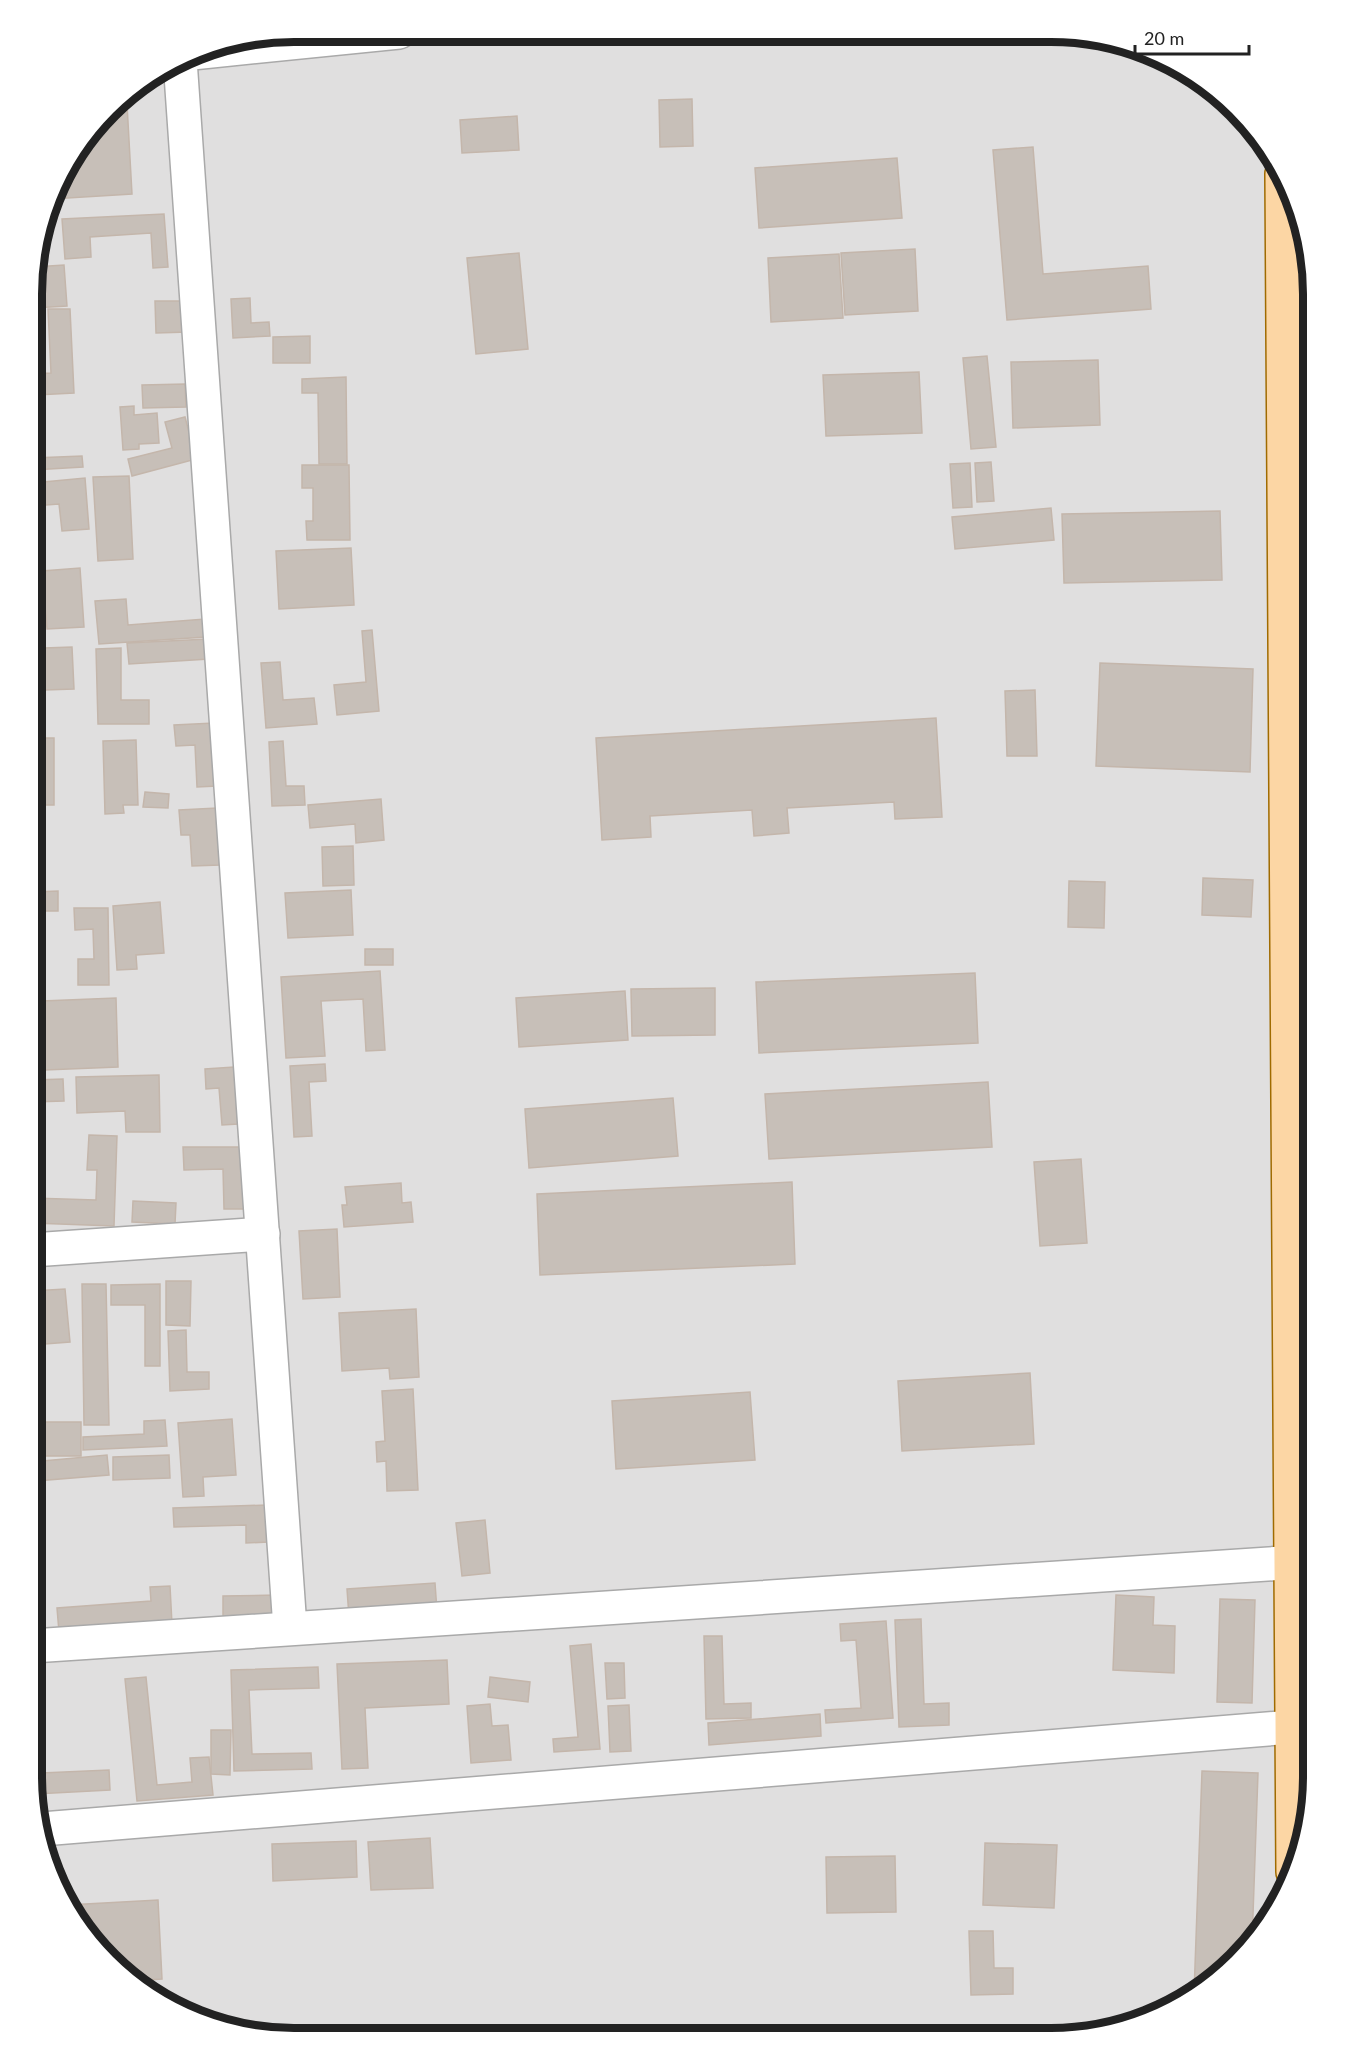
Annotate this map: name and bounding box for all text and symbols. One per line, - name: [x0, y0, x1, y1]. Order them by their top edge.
- scale bar: [1135, 18, 1249, 56]
- text: 20 m: [1144, 27, 1184, 49]

